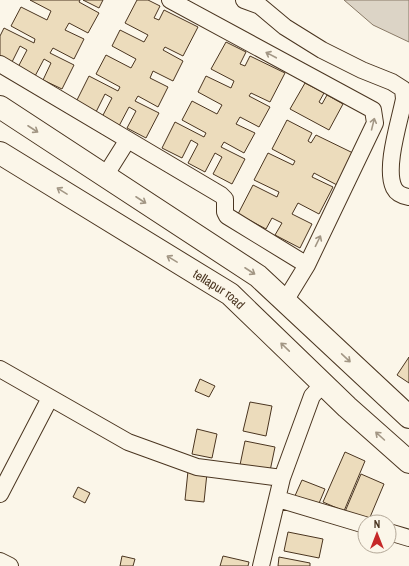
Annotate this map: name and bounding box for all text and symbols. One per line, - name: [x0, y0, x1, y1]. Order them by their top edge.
- one-way arrow: [265, 50, 277, 58]
- one-way arrow: [370, 117, 377, 130]
- one-way arrow: [27, 124, 38, 133]
- one-way arrow: [57, 187, 68, 195]
- one-way arrow: [136, 195, 147, 204]
- one-way arrow: [315, 235, 322, 247]
- one-way arrow: [166, 255, 178, 263]
- street label: tellapur road: [190, 266, 248, 313]
- one-way arrow: [244, 267, 255, 275]
- one-way arrow: [280, 343, 290, 352]
- one-way arrow: [341, 354, 351, 363]
- one-way arrow: [375, 432, 385, 441]
- north arrow: [357, 514, 397, 554]
- text: N: [374, 517, 380, 531]

